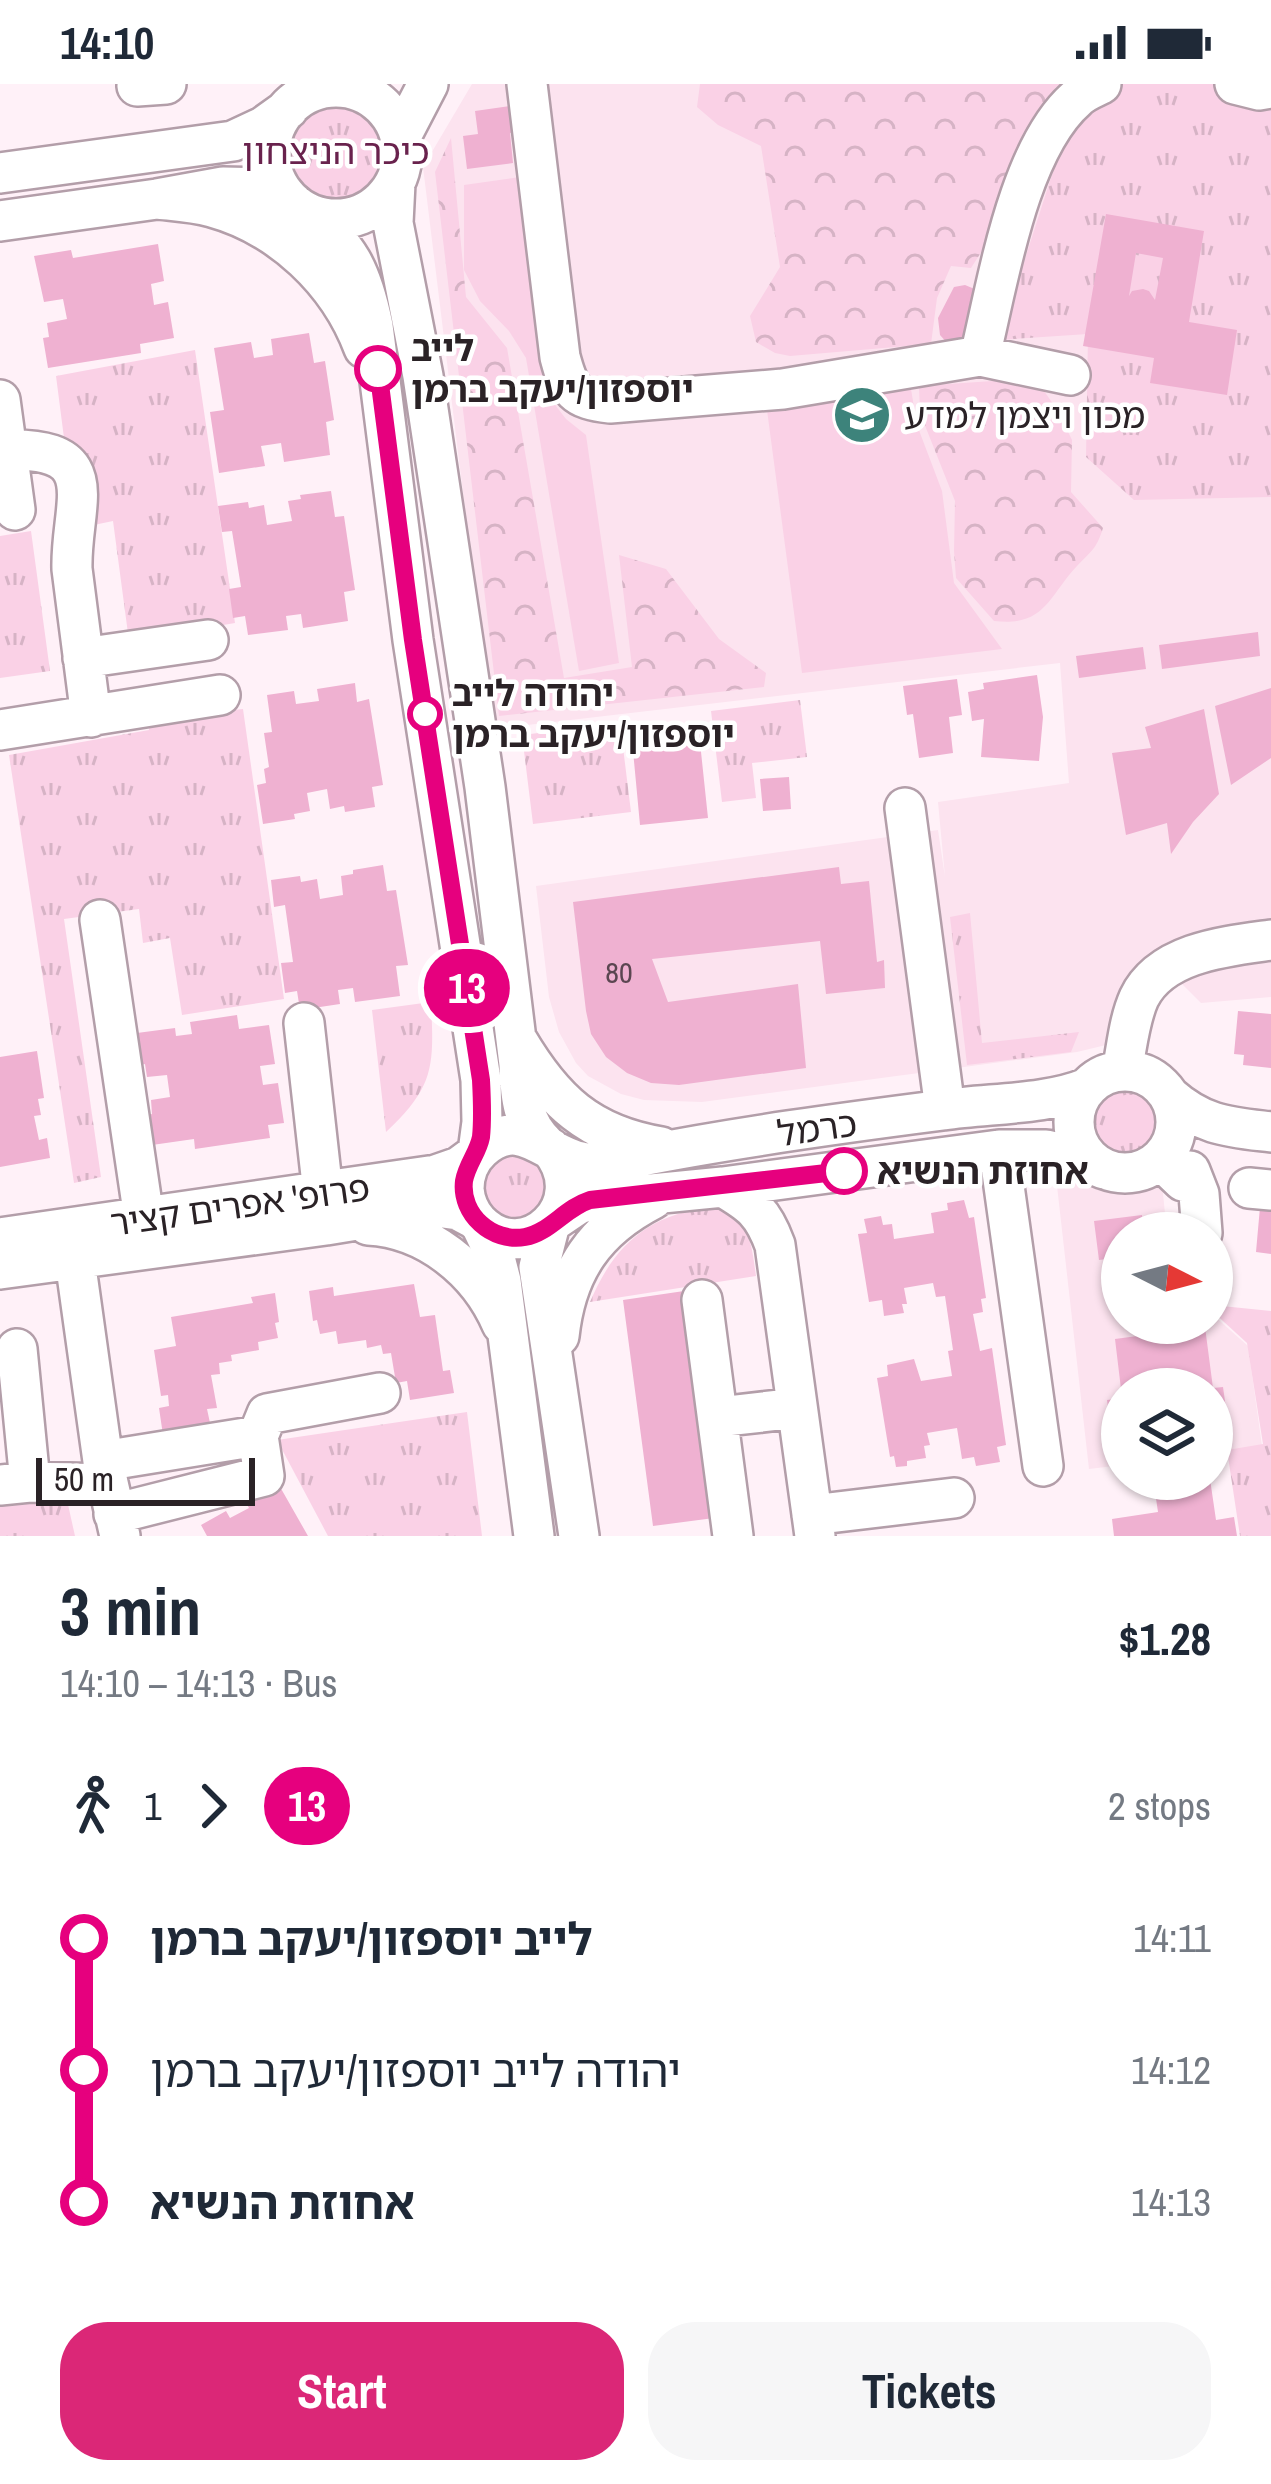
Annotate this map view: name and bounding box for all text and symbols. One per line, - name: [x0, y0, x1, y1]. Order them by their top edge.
- text: 14:10: [60, 12, 154, 73]
- park label: כיכר הניצחון: [242, 127, 430, 175]
- place label: לייב יוספזון/יעקב ברמן: [411, 324, 694, 413]
- marker: לייב יוספזון/יעקב ברמן: [356, 347, 400, 391]
- school or university icon: מכון ויצמן למדע: [831, 384, 893, 446]
- place label: מכון ויצמן למדע: [904, 391, 1145, 439]
- place label: יהודה לייב יוספזון/יעקב ברמן: [452, 669, 735, 758]
- marker: יהודה לייב יוספזון/יעקב ברמן: [409, 698, 441, 730]
- line badge: 13: [413, 949, 521, 1027]
- house number: 80: [605, 952, 633, 992]
- text: 13: [448, 960, 486, 1016]
- street label: כרמל: [774, 1099, 860, 1157]
- place label: אחוזת הנשיא: [877, 1147, 1089, 1195]
- marker: אחוזת הנשיא: [822, 1149, 866, 1193]
- street label: פרופ' אפרים קציר: [107, 1163, 373, 1247]
- north arrow: [1101, 1212, 1233, 1344]
- map controls: [1101, 1212, 1233, 1500]
- button: layers: [1101, 1368, 1233, 1500]
- scale bar: [36, 1452, 255, 1505]
- text: 50 m: [54, 1457, 114, 1501]
- text: 3 min: [60, 1567, 201, 1656]
- text: $1.28: [1119, 1608, 1211, 1669]
- text: 14:10 – 14:13 · Bus: [60, 1657, 337, 1709]
- icon: walk: [60, 1773, 126, 1839]
- icon: forward: [180, 1773, 246, 1839]
- text: 13: [288, 1778, 326, 1834]
- text: 1: [144, 1780, 162, 1832]
- text: 2 stops: [1108, 1780, 1211, 1832]
- text: לייב יוספזון/יעקב ברמן: [150, 1908, 593, 1969]
- text: 14:11: [1133, 1912, 1211, 1964]
- text: יהודה לייב יוספזון/יעקב ברמן: [150, 2040, 681, 2101]
- text: 14:12: [1131, 2044, 1211, 2096]
- text: אחוזת הנשיא: [150, 2172, 415, 2233]
- text: 14:13: [1131, 2176, 1211, 2228]
- button: Start: [60, 2322, 624, 2460]
- button: Tickets: [648, 2322, 1211, 2460]

